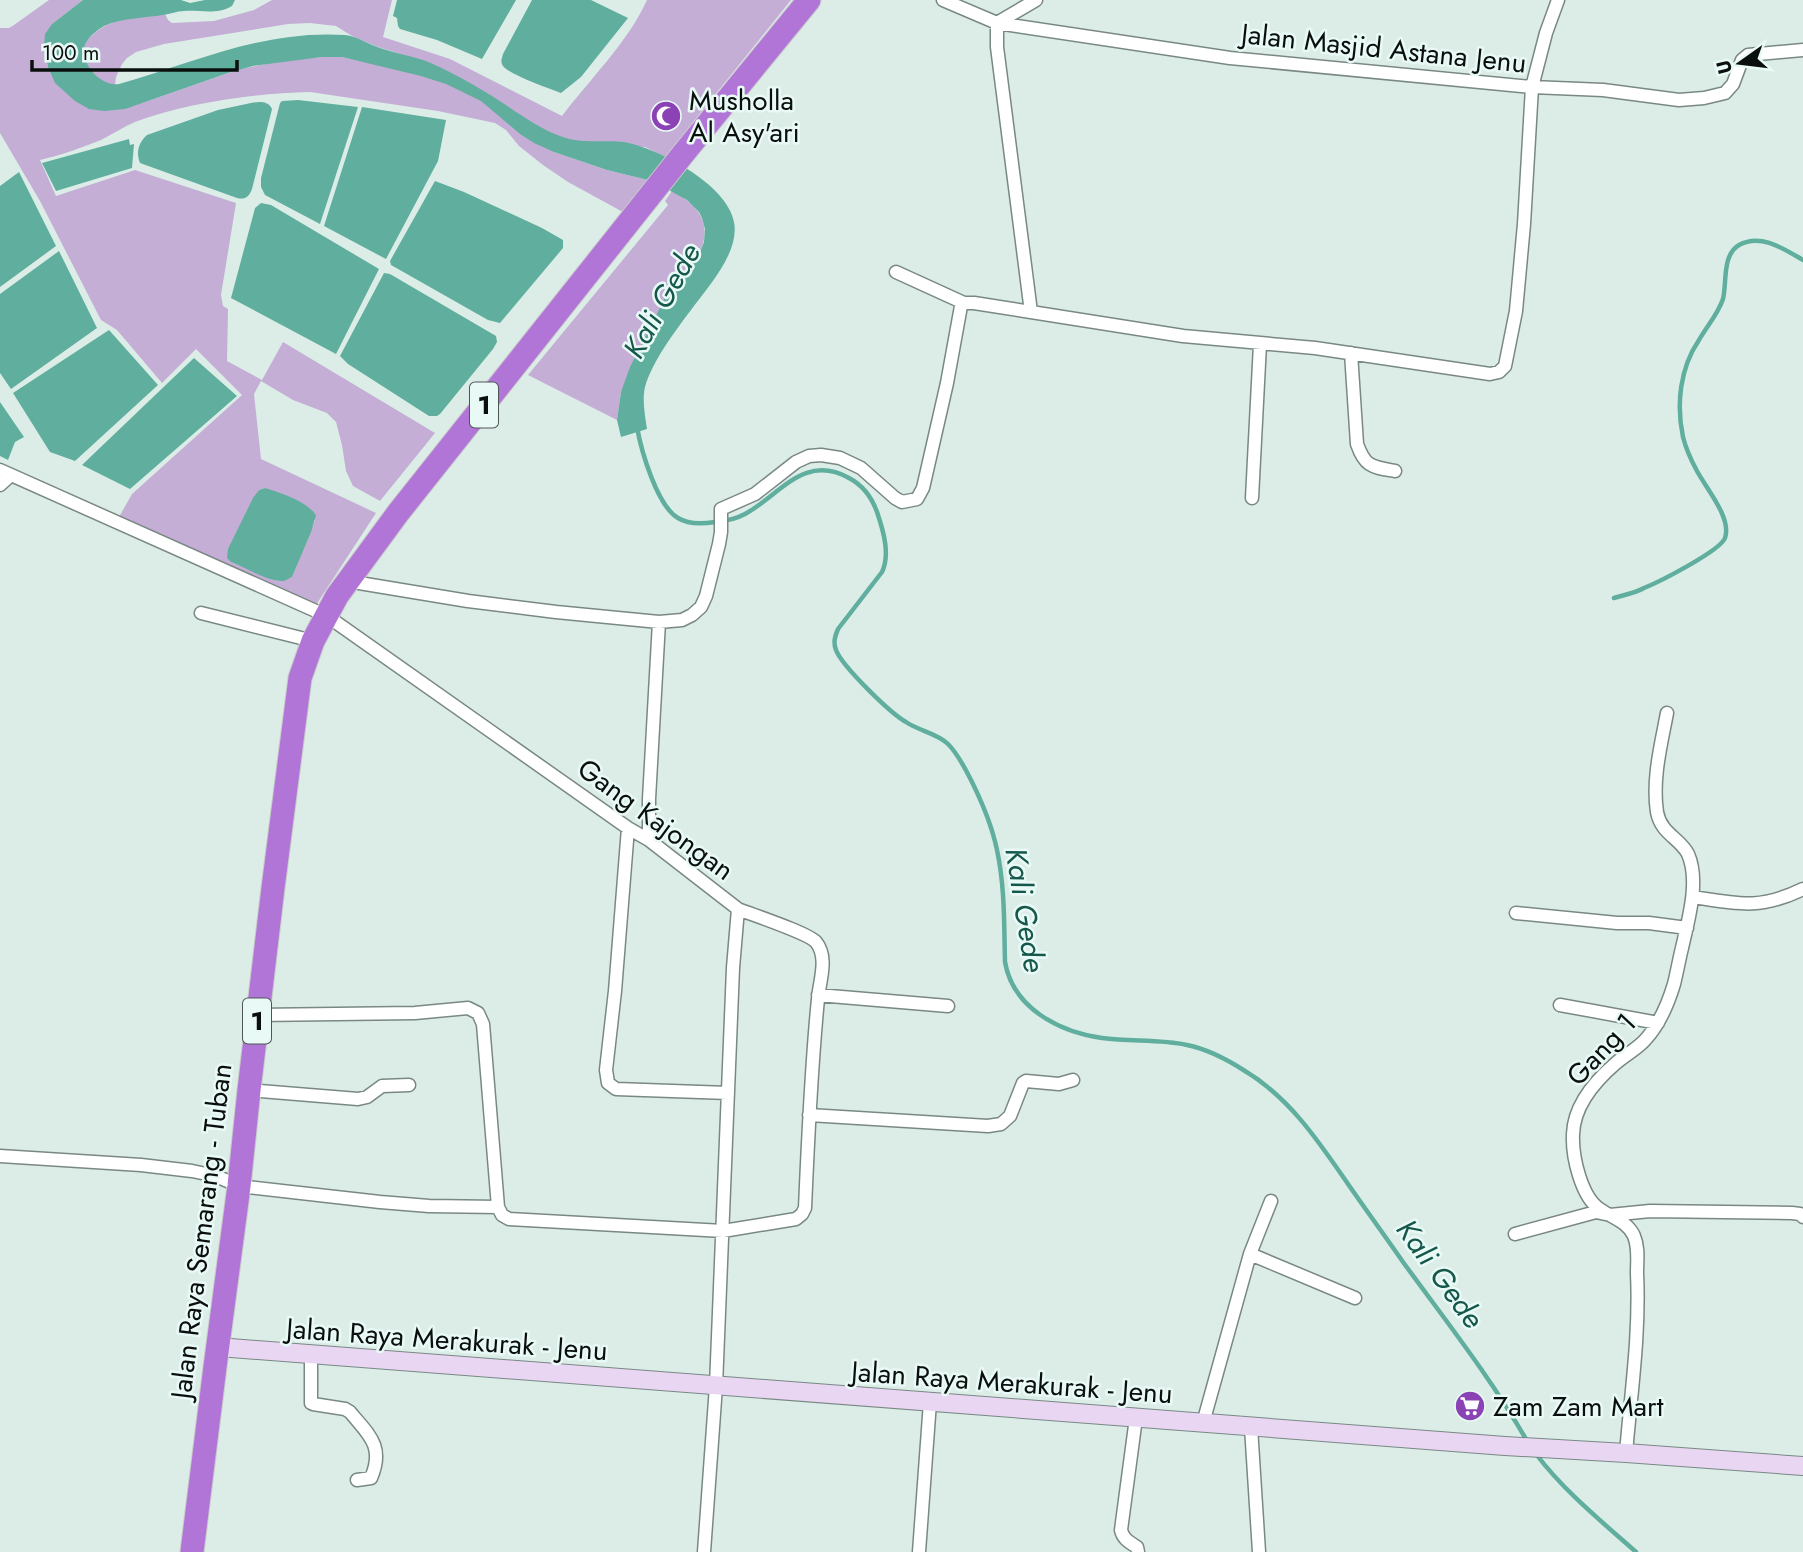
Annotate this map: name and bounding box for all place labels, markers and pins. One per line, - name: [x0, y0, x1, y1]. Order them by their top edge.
- place label: Musholla Al Asy'ari: [689, 80, 800, 153]
- mosque icon: Musholla Al Asy'ari: [649, 99, 683, 133]
- place label: Zam Zam Mart: [1493, 1386, 1664, 1427]
- supermarket icon: Zam Zam Mart: [1453, 1389, 1487, 1423]

